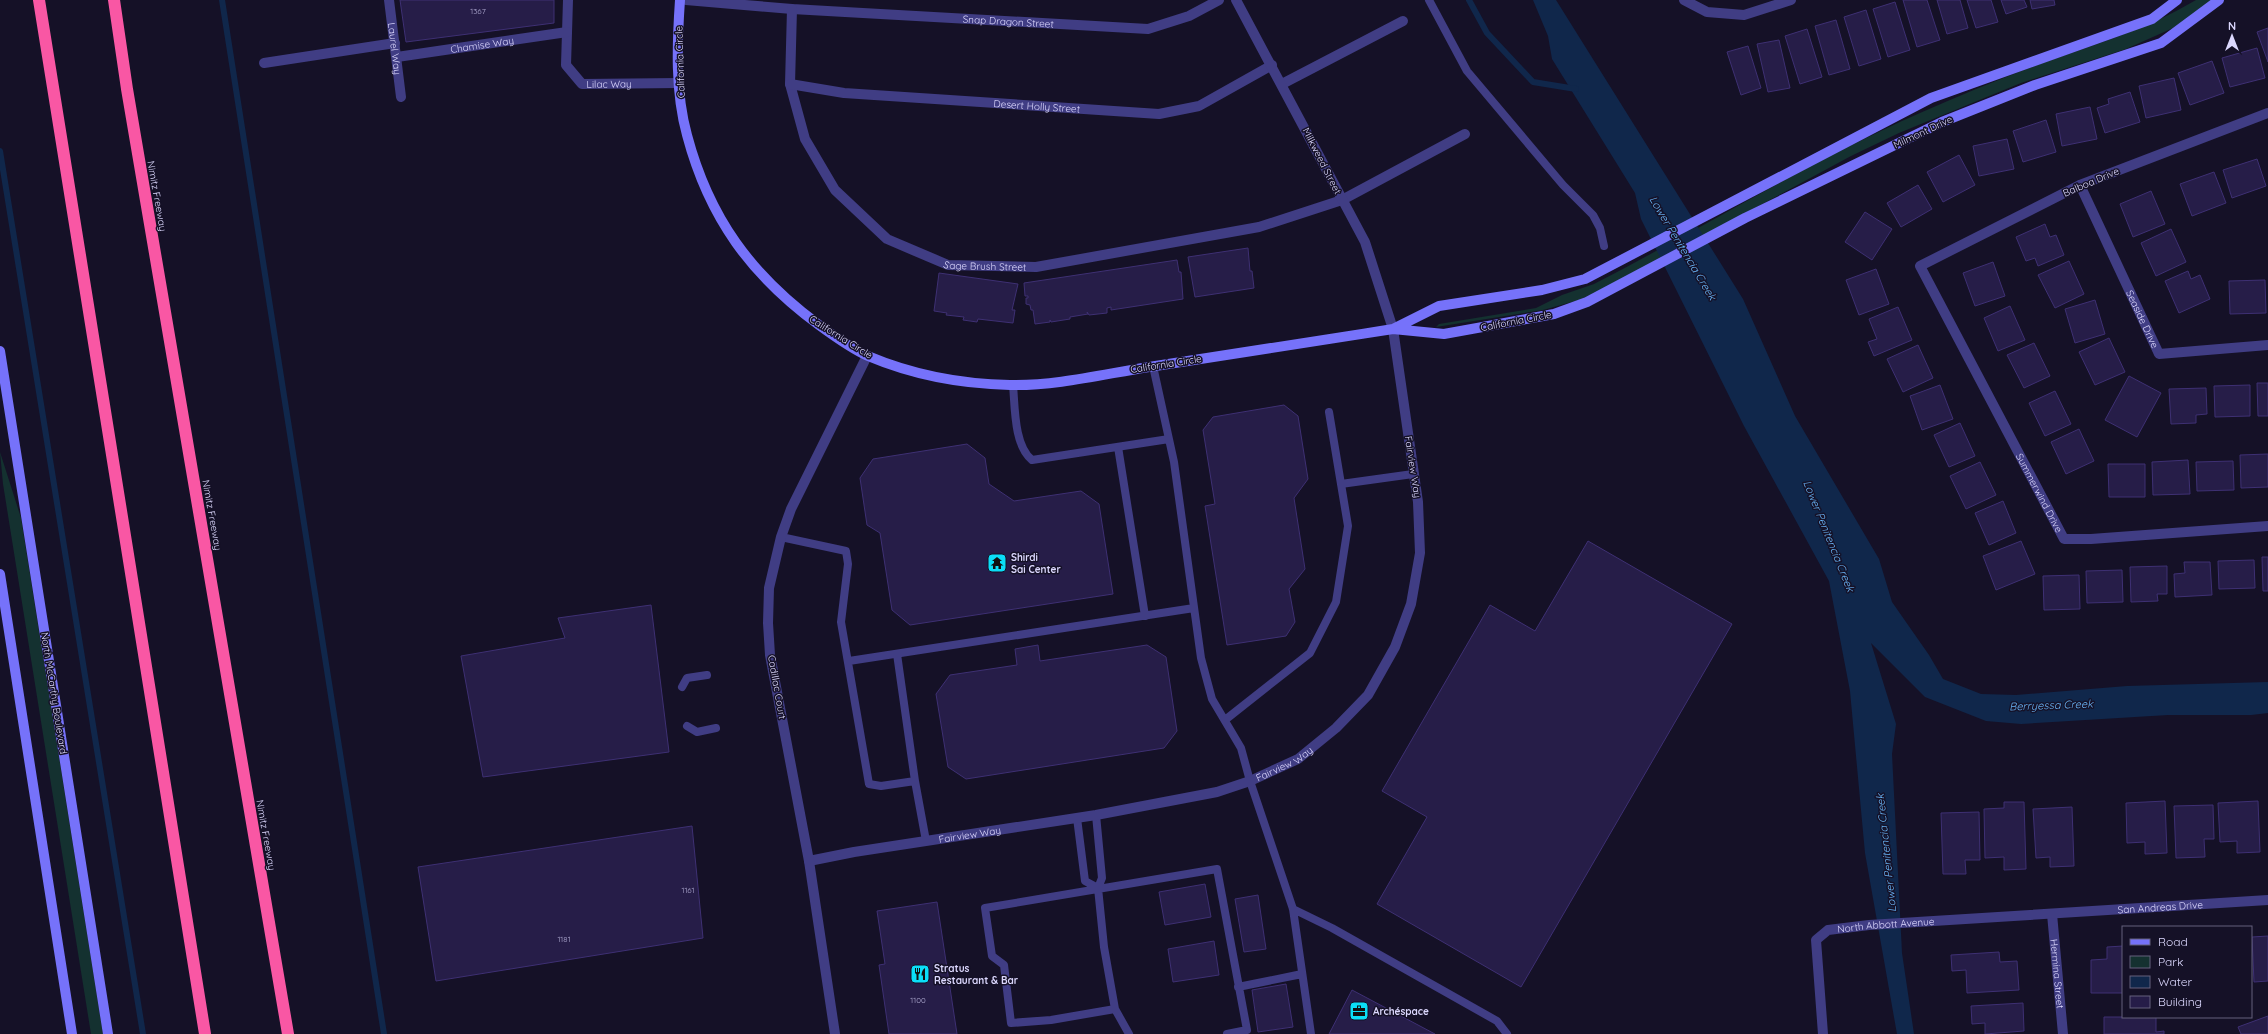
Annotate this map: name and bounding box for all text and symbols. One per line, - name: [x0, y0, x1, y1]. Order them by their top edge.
- house number: 1367: [470, 6, 486, 16]
- street label: Snap Dragon Street: [962, 12, 1055, 30]
- north arrow: [2212, 16, 2252, 56]
- text: N: [2228, 19, 2236, 33]
- street label: Laurel Way: [385, 22, 405, 76]
- street label: California Circle: [672, 25, 688, 98]
- street label: Chamise Way: [449, 33, 515, 56]
- street label: Lilac Way: [587, 77, 632, 90]
- street label: Desert Holly Street: [993, 96, 1081, 115]
- street label: Milmont Drive: [1891, 112, 1955, 151]
- street label: Milkweed Street: [1300, 126, 1345, 197]
- street label: Nimitz Freeway: [144, 160, 170, 232]
- street label: Balboa Drive: [2061, 164, 2121, 200]
- water label: Lower Penitencia Creek: [1646, 193, 1720, 304]
- street label: Sage Brush Street: [941, 257, 1027, 273]
- street label: Seaside Drive: [2123, 288, 2162, 351]
- street label: California Circle: [1479, 308, 1553, 334]
- street label: California Circle: [807, 312, 875, 362]
- street label: California Circle: [1129, 352, 1203, 376]
- street label: Fairview Way: [1402, 435, 1424, 499]
- street label: Summerwind Drive: [2013, 451, 2066, 535]
- water label: Lower Penitencia Creek: [1800, 478, 1858, 595]
- street label: Nimitz Freeway: [199, 479, 225, 551]
- place label: Shirdi Sai Center: [1011, 551, 1061, 576]
- temple icon: Shirdi Sai Center: [986, 552, 1008, 574]
- street label: North McCarthy Boulevard: [38, 631, 70, 755]
- street label: Cadillac Court: [765, 654, 789, 721]
- water label: Berryessa Creek: [2009, 697, 2094, 713]
- street label: Fairview Way: [1254, 743, 1315, 784]
- water label: Lower Penitencia Creek: [1873, 792, 1899, 913]
- street label: Nimitz Freeway: [253, 799, 279, 871]
- street label: Fairview Way: [938, 823, 1002, 845]
- house number: 1161: [681, 885, 695, 895]
- street label: San Andreas Drive: [2117, 898, 2204, 916]
- street label: North Abbott Avenue: [1837, 914, 1935, 935]
- legend: [2122, 926, 2252, 1018]
- house number: 1181: [557, 934, 571, 944]
- text: Road: [2158, 934, 2188, 949]
- street label: Hermina Street: [2048, 938, 2067, 1010]
- text: Park: [2158, 954, 2183, 969]
- place label: Stratus Restaurant & Bar: [934, 962, 1019, 987]
- restaurant icon: Stratus Restaurant & Bar: [909, 963, 931, 985]
- text: Water: [2158, 974, 2193, 989]
- text: Building: [2158, 994, 2202, 1009]
- house number: 1100: [910, 995, 926, 1005]
- office icon: Archéspace: [1348, 1000, 1370, 1022]
- place label: Archéspace: [1373, 1005, 1429, 1018]

